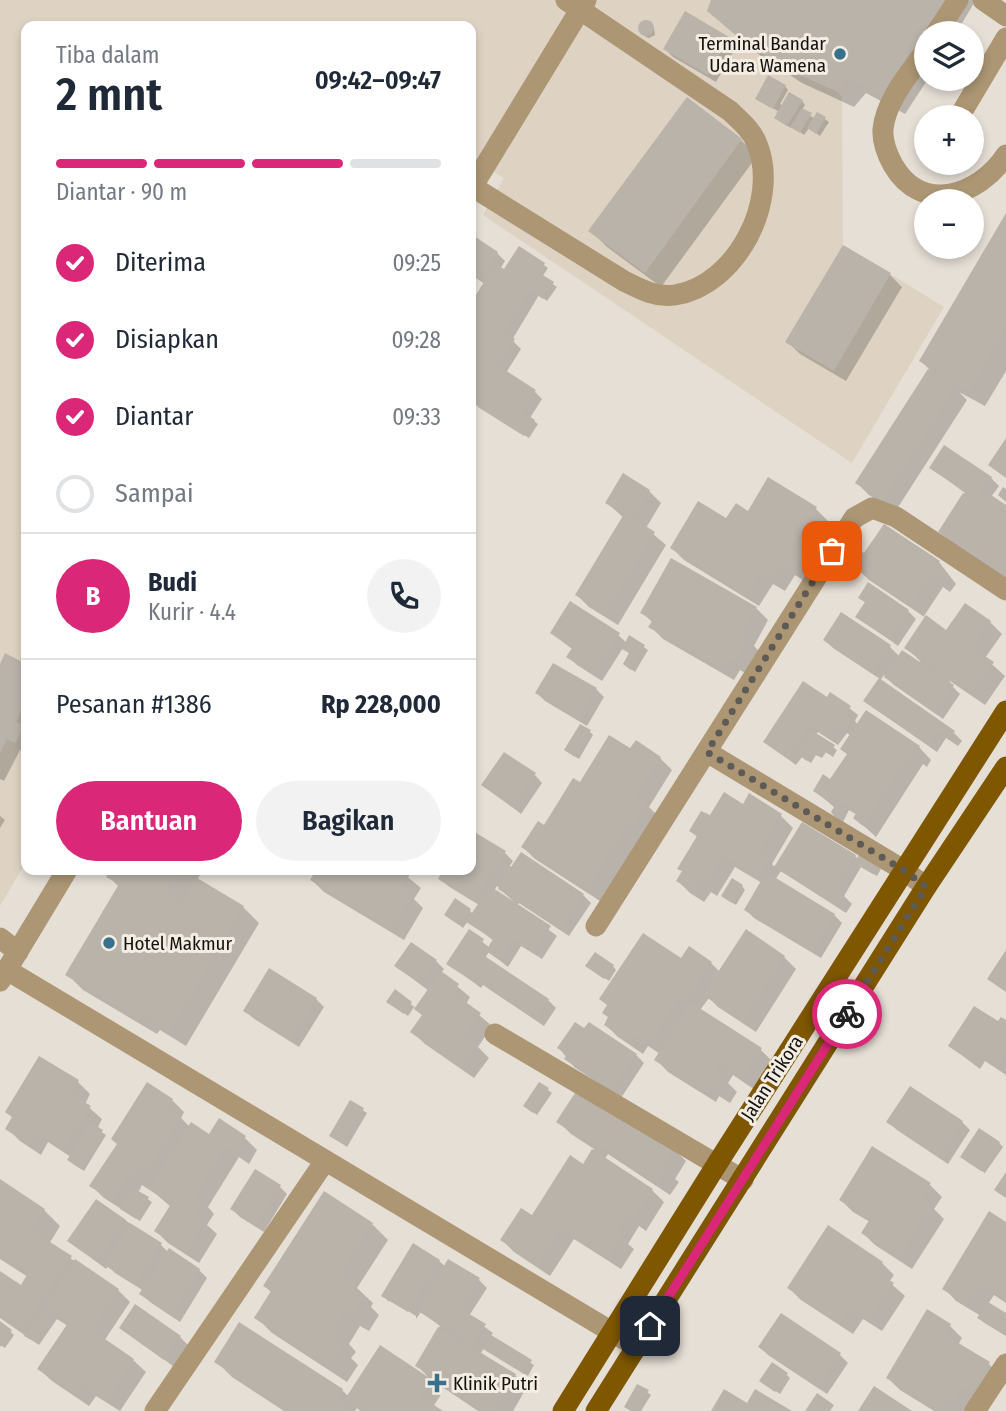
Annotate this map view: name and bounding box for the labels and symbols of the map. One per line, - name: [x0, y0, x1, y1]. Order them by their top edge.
- place label: Terminal Bandar Udara Wamena: [698, 32, 826, 77]
- marker: Terminal Bandar Udara Wamena: [832, 46, 848, 62]
- pin: [802, 521, 862, 581]
- place label: Hotel Makmur: [123, 932, 233, 955]
- marker: Hotel Makmur: [101, 935, 117, 951]
- courier: [812, 979, 882, 1049]
- street label: Jalan Trikora: [736, 1031, 808, 1125]
- pin: [620, 1296, 680, 1356]
- place label: Klinik Putri: [453, 1372, 538, 1395]
- marker: Klinik Putri: [427, 1373, 447, 1393]

